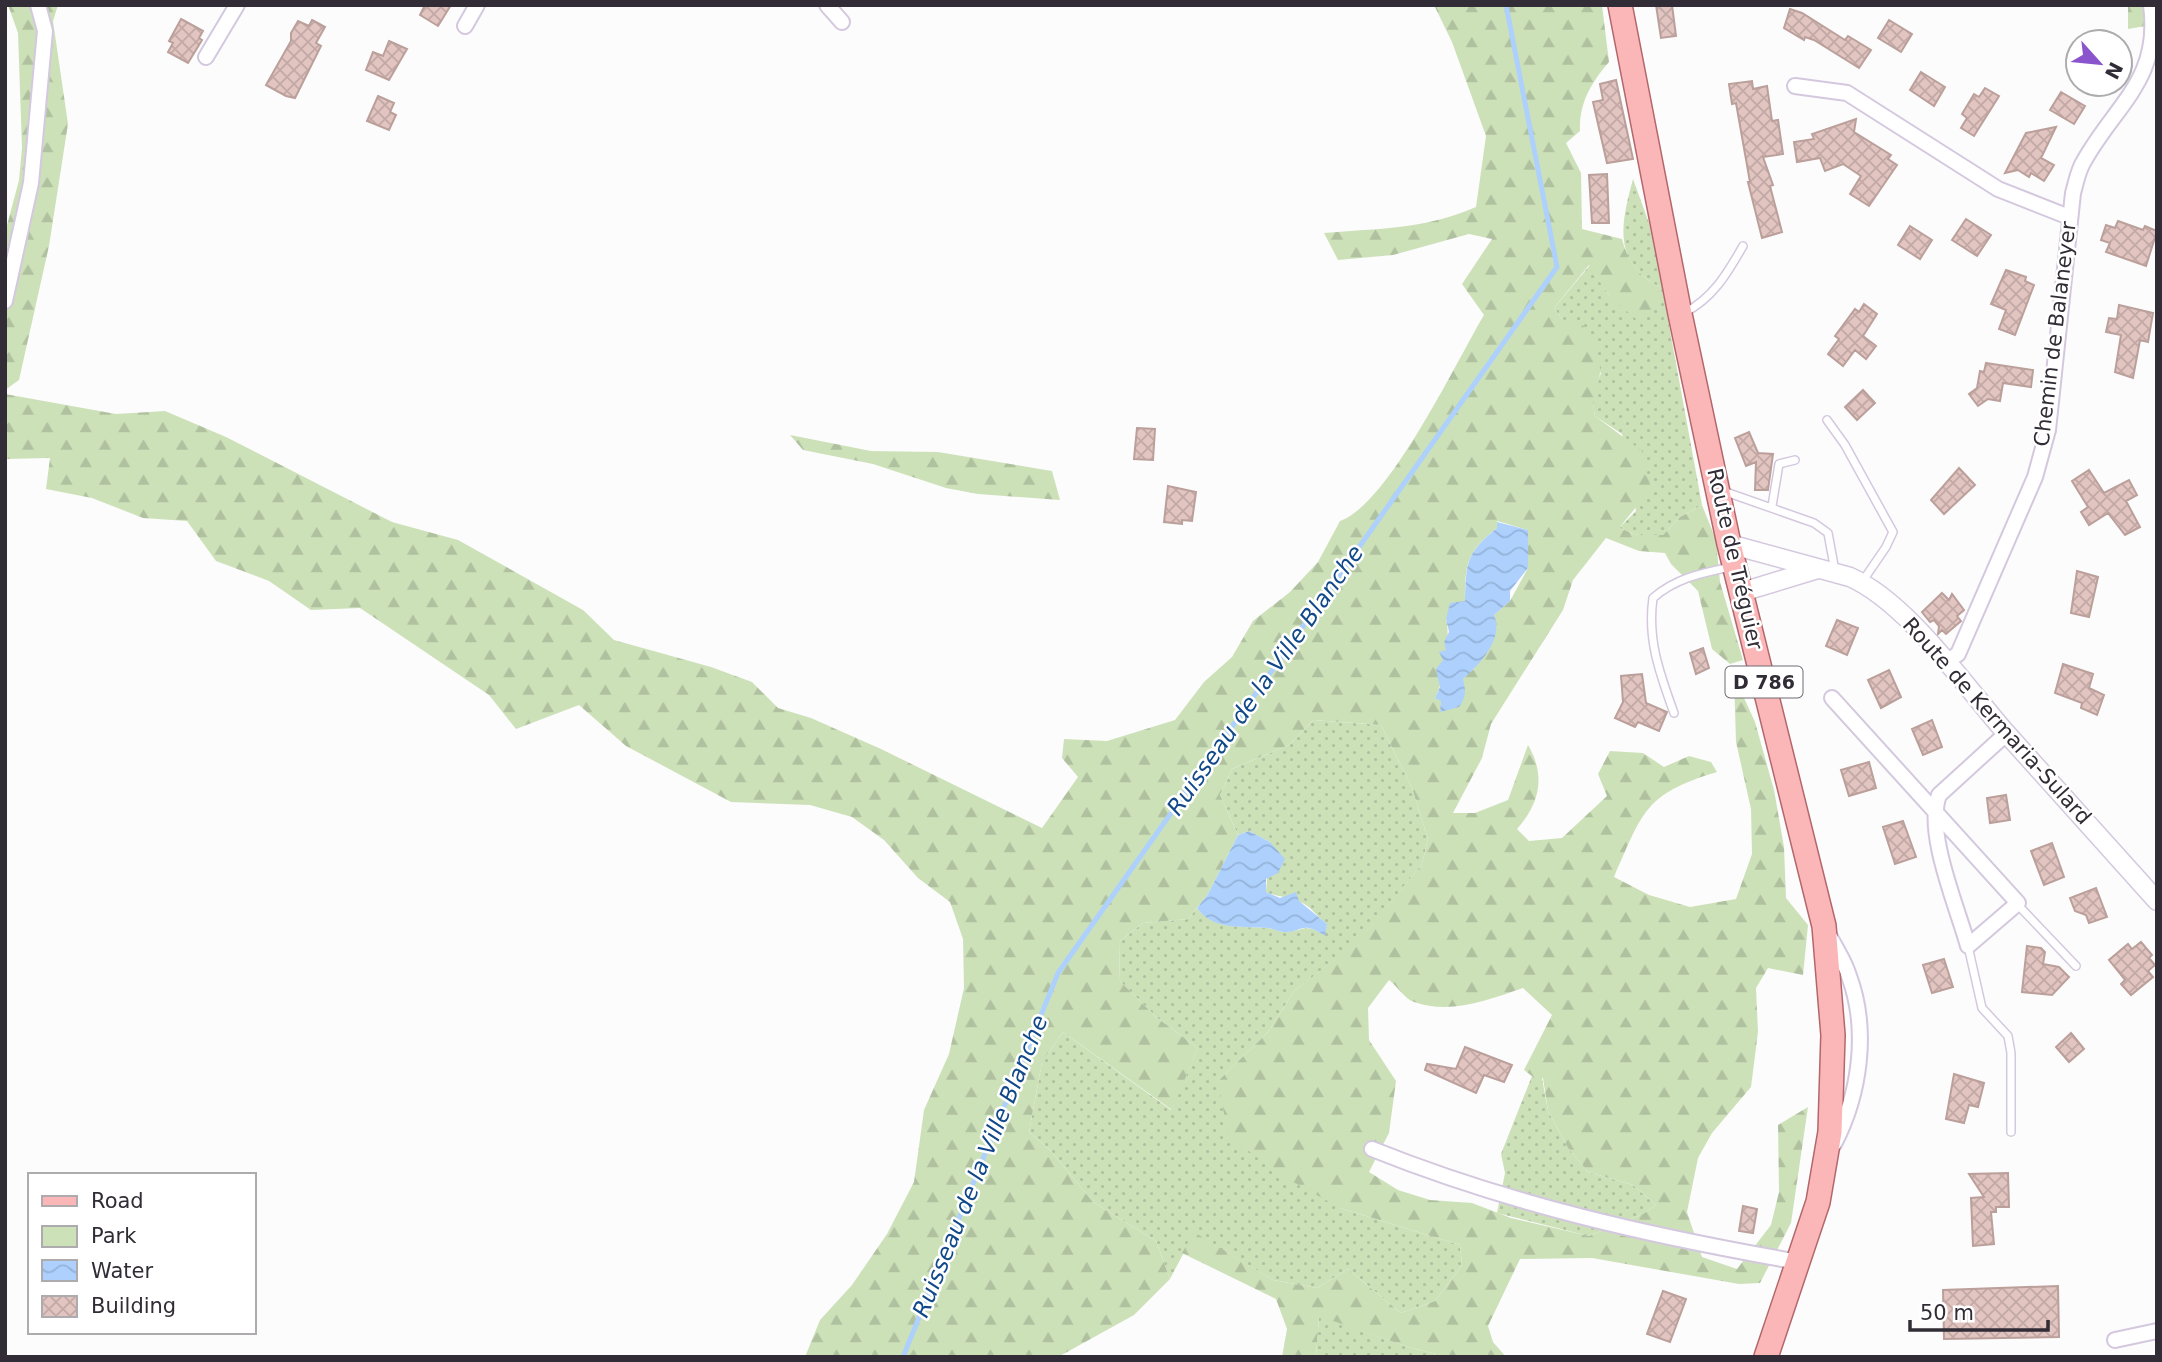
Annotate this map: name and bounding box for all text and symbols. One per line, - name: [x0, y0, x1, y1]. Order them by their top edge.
- north arrow: [2064, 28, 2134, 98]
- text: N: [2101, 59, 2128, 83]
- street label: Chemin de Balaneyer: [2029, 220, 2081, 448]
- street label: Route de Tréguier: [1702, 466, 1768, 652]
- water label: Ruisseau de la Ville Blanche: [1162, 540, 1368, 820]
- street label: Route de Kermaria-Sulard: [1898, 613, 2096, 829]
- road number: D 786: [1726, 666, 1802, 698]
- water label: Ruisseau de la Ville Blanche: [907, 1011, 1053, 1321]
- legend: [28, 1173, 256, 1334]
- text: Road: [91, 1189, 144, 1213]
- text: Park: [91, 1224, 137, 1248]
- text: Water: [91, 1259, 153, 1283]
- scale bar: [1910, 1288, 2048, 1332]
- text: Building: [91, 1294, 176, 1318]
- text: 50 m: [1920, 1301, 1974, 1325]

